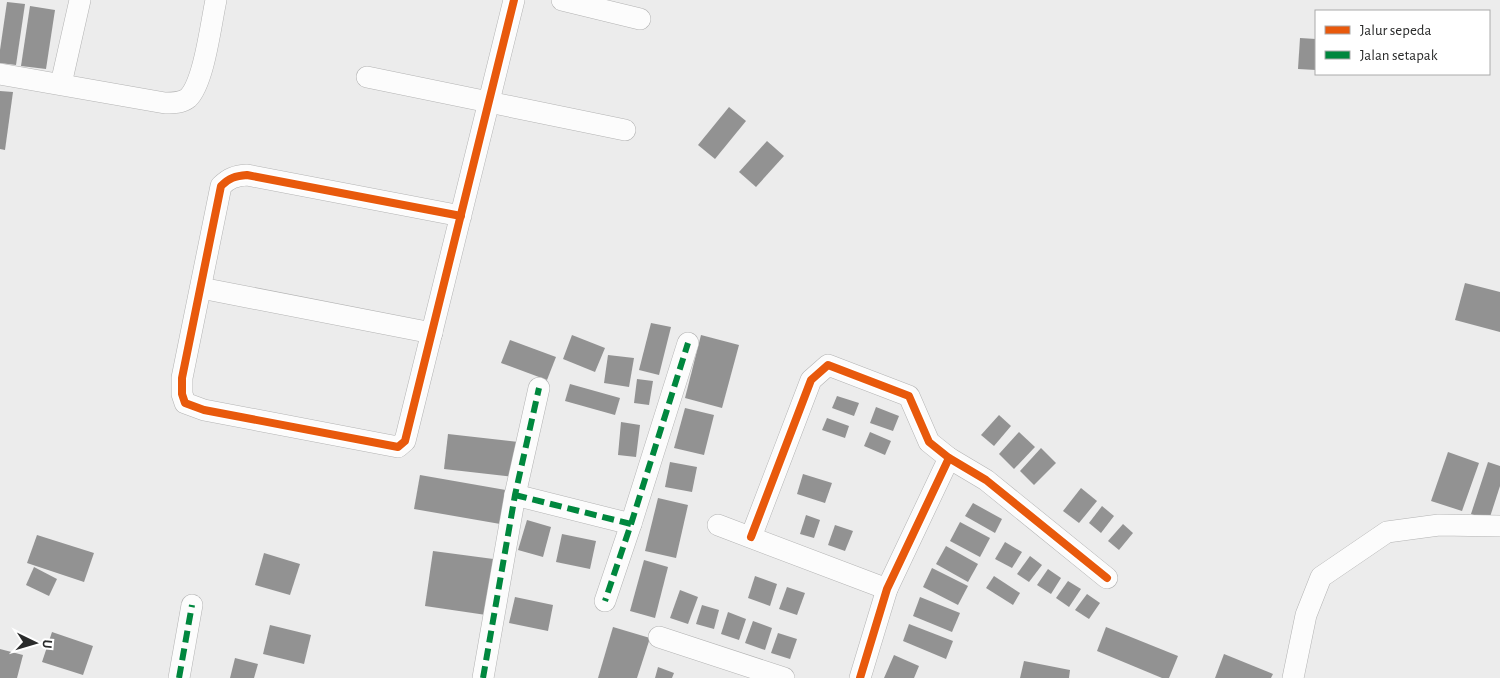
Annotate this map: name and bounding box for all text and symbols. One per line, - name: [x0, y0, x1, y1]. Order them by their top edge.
- legend: [1315, 10, 1490, 75]
- text: Jalur sepeda: [1360, 23, 1432, 38]
- text: Jalan setapak: [1360, 48, 1438, 63]
- north arrow: [10, 618, 60, 668]
- text: U: [40, 639, 54, 649]

